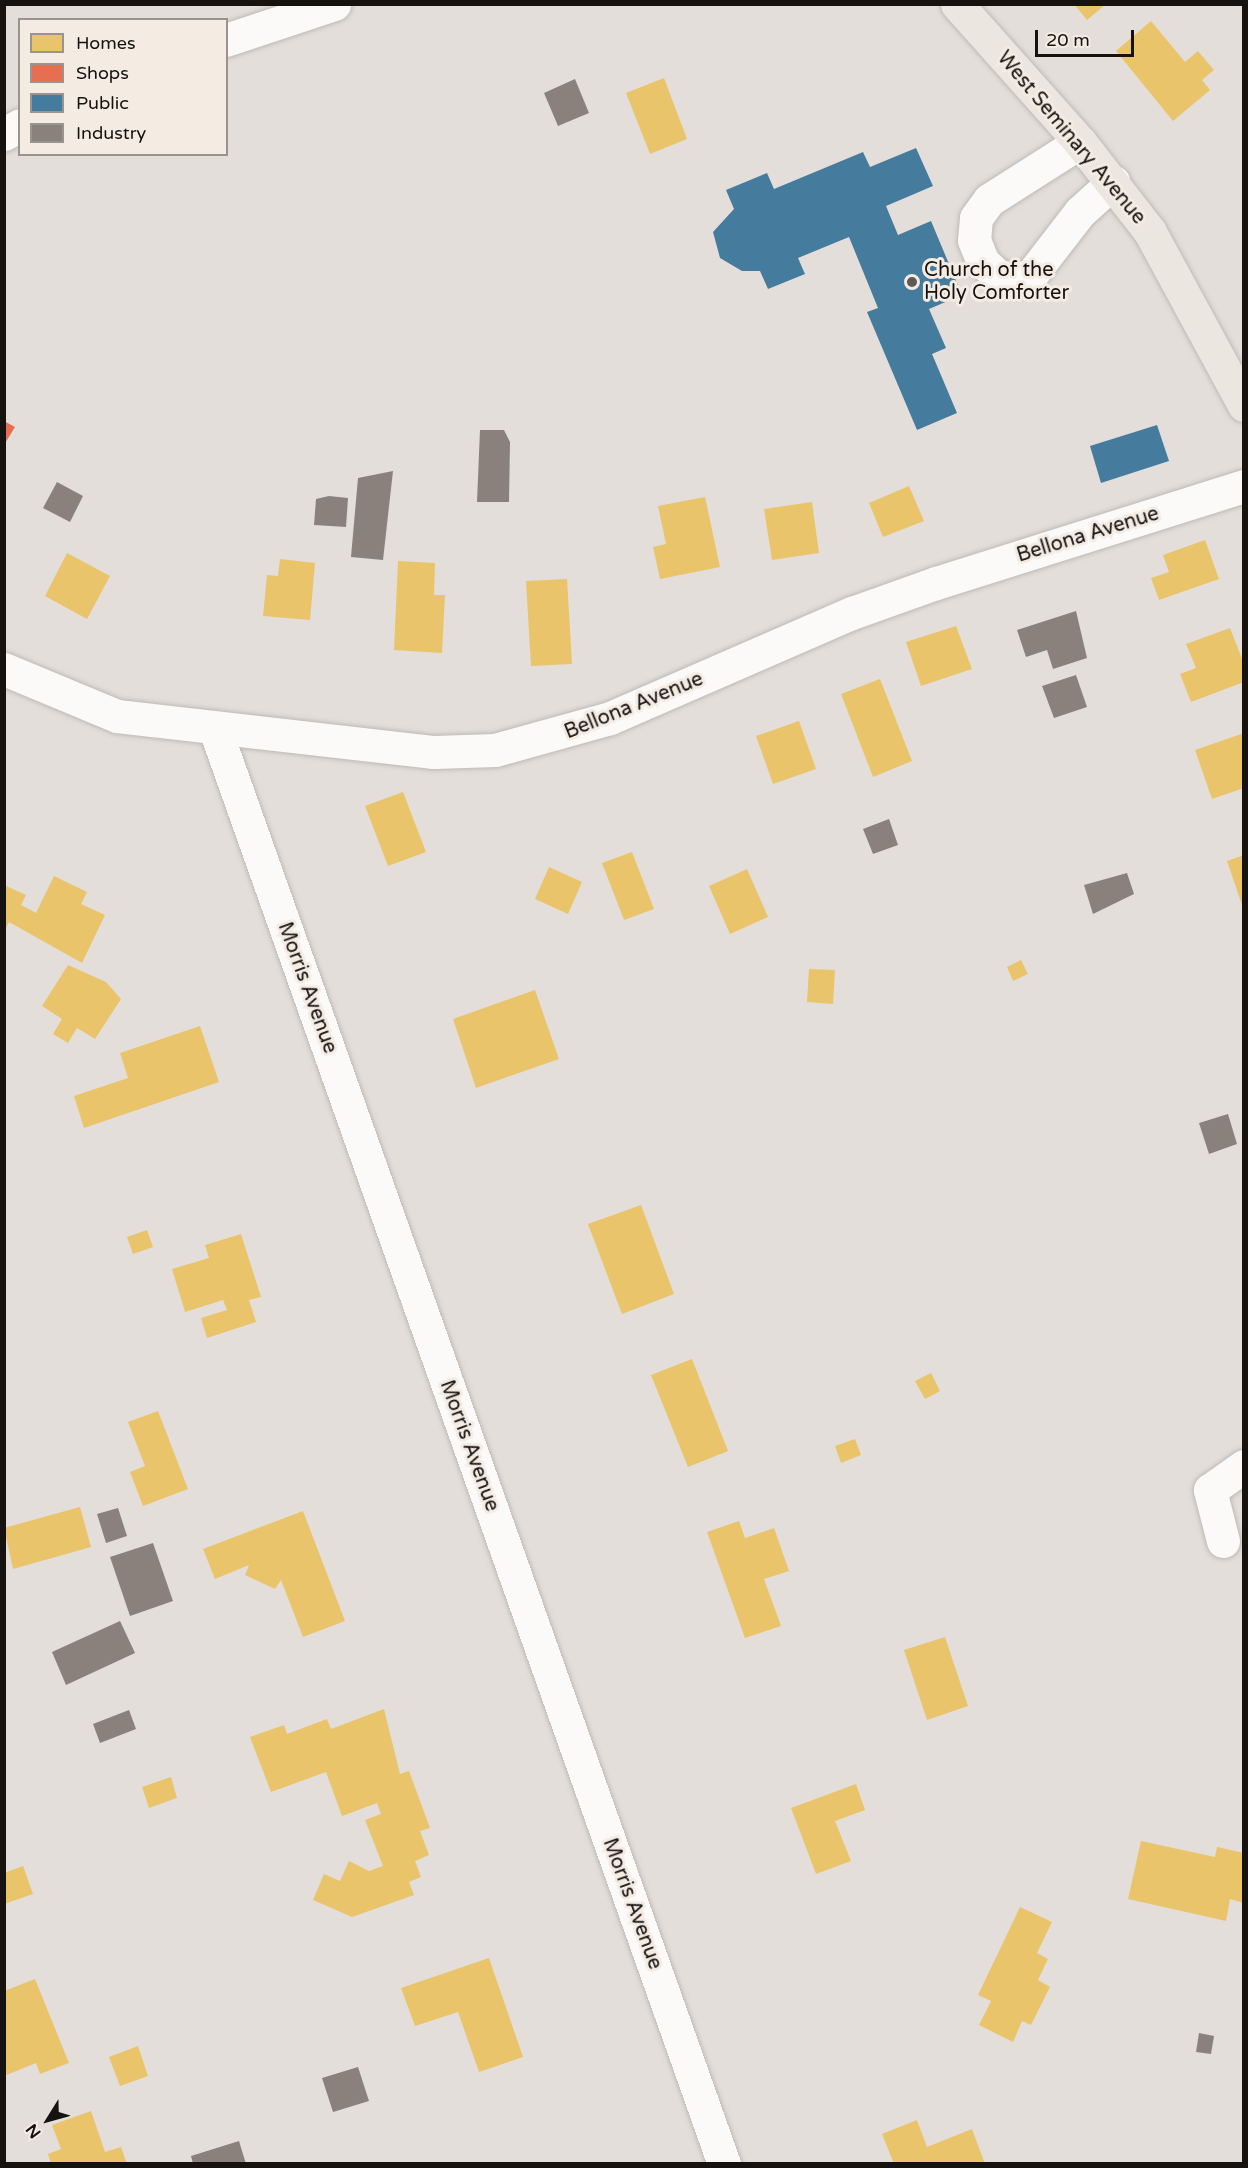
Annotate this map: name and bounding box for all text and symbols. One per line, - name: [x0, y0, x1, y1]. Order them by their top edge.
- legend: [18, 18, 228, 156]
- scale bar: [1038, 18, 1137, 56]
- text: 20 m: [1046, 29, 1090, 51]
- text: Homes: [76, 32, 136, 54]
- street label: West Seminary Avenue: [992, 47, 1150, 229]
- text: Shops: [76, 62, 129, 84]
- text: Public: [76, 92, 129, 114]
- text: Industry: [76, 122, 146, 144]
- place label: Church of the Holy Comforter: [924, 258, 1069, 305]
- marker: Church of the Holy Comforter: [905, 275, 919, 289]
- street label: Bellona Avenue: [1014, 502, 1162, 568]
- street label: Bellona Avenue: [561, 667, 707, 745]
- street label: Morris Avenue: [272, 919, 342, 1057]
- street label: Morris Avenue: [434, 1377, 504, 1515]
- street label: Morris Avenue: [597, 1835, 667, 1973]
- north arrow: [18, 2090, 78, 2150]
- text: N: [22, 2120, 45, 2142]

